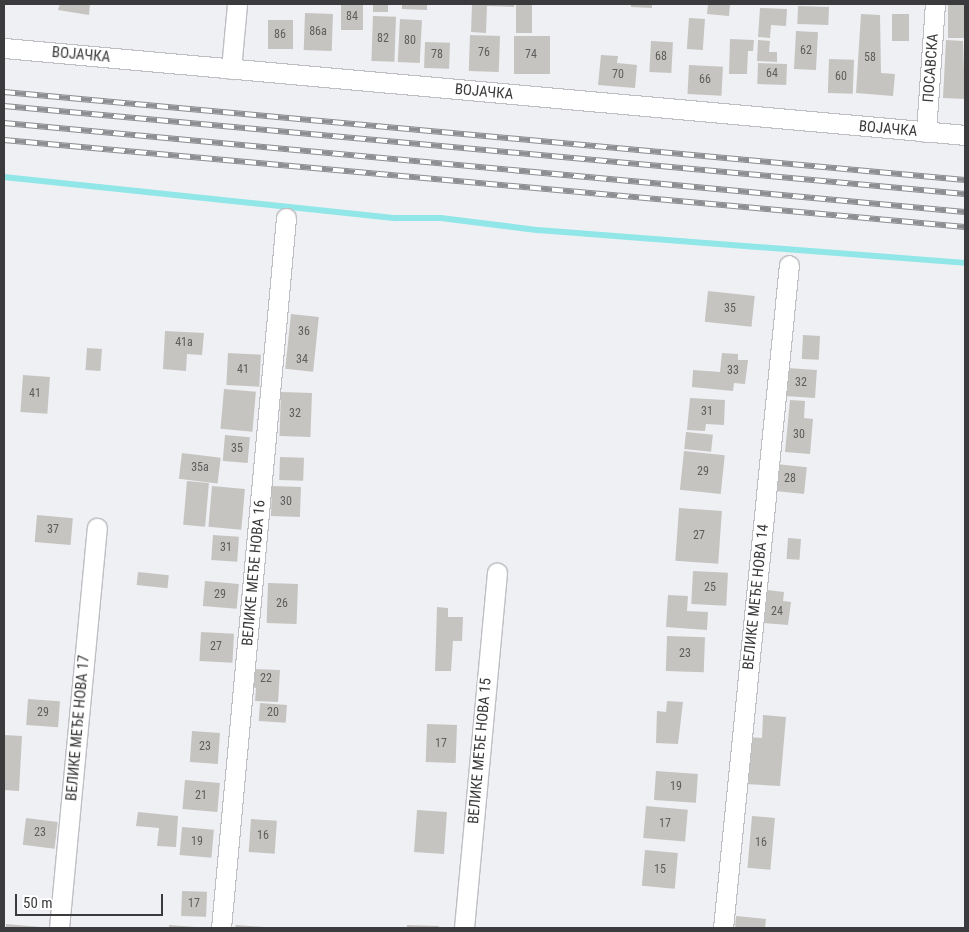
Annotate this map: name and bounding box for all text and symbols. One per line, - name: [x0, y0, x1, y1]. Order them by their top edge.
- house number: 84: [346, 10, 358, 24]
- house number: 86a: [309, 25, 327, 39]
- house number: 86: [274, 28, 286, 42]
- house number: 82: [377, 32, 389, 46]
- street label: ПОСАВСКА: [920, 33, 942, 103]
- house number: 80: [404, 34, 416, 48]
- street label: ВОЈАЧКА: [51, 43, 111, 67]
- house number: 62: [800, 44, 812, 58]
- house number: 76: [478, 46, 490, 60]
- house number: 78: [431, 48, 443, 62]
- house number: 74: [525, 48, 537, 62]
- house number: 68: [655, 50, 667, 64]
- house number: 58: [864, 51, 876, 65]
- house number: 64: [766, 67, 778, 81]
- house number: 70: [612, 68, 624, 82]
- house number: 60: [835, 70, 847, 84]
- house number: 66: [699, 73, 711, 87]
- street label: ВОЈАЧКА: [454, 80, 514, 104]
- street label: ВОЈАЧКА: [858, 117, 918, 141]
- house number: 35: [724, 302, 736, 316]
- house number: 36: [298, 325, 310, 339]
- house number: 41a: [175, 336, 193, 350]
- house number: 34: [296, 353, 308, 367]
- house number: 41: [237, 363, 249, 377]
- house number: 33: [727, 364, 739, 378]
- house number: 32: [795, 376, 807, 390]
- house number: 41: [29, 387, 41, 401]
- house number: 31: [701, 405, 713, 419]
- house number: 32: [289, 407, 301, 421]
- house number: 30: [793, 428, 805, 442]
- house number: 35: [231, 442, 243, 456]
- house number: 35a: [191, 461, 209, 475]
- house number: 29: [697, 465, 709, 479]
- house number: 28: [784, 472, 796, 486]
- house number: 30: [280, 495, 292, 509]
- street label: ВЕЛИКЕ МЕЂЕ НОВА 16: [239, 499, 269, 647]
- house number: 37: [47, 523, 59, 537]
- street label: ВЕЛИКЕ МЕЂЕ НОВА 14: [739, 523, 773, 671]
- house number: 27: [693, 529, 705, 543]
- house number: 31: [220, 541, 232, 555]
- house number: 25: [704, 581, 716, 595]
- house number: 29: [214, 588, 226, 602]
- house number: 26: [276, 597, 288, 611]
- house number: 24: [771, 605, 783, 619]
- house number: 27: [210, 640, 222, 654]
- house number: 23: [679, 647, 691, 661]
- street label: ВЕЛИКЕ МЕЂЕ НОВА 17: [63, 654, 93, 802]
- house number: 22: [260, 672, 272, 686]
- street label: ВЕЛИКЕ МЕЂЕ НОВА 15: [465, 677, 495, 825]
- house number: 29: [37, 706, 49, 720]
- house number: 20: [267, 706, 279, 720]
- house number: 17: [435, 737, 447, 751]
- house number: 23: [199, 740, 211, 754]
- house number: 19: [670, 780, 682, 794]
- house number: 21: [195, 789, 207, 803]
- house number: 17: [659, 817, 671, 831]
- house number: 23: [34, 826, 46, 840]
- house number: 16: [257, 829, 269, 843]
- house number: 19: [191, 835, 203, 849]
- house number: 16: [755, 836, 767, 850]
- house number: 15: [654, 863, 666, 877]
- scale bar: [18, 884, 165, 916]
- text: 50 m: [23, 894, 53, 912]
- house number: 17: [188, 897, 200, 911]

